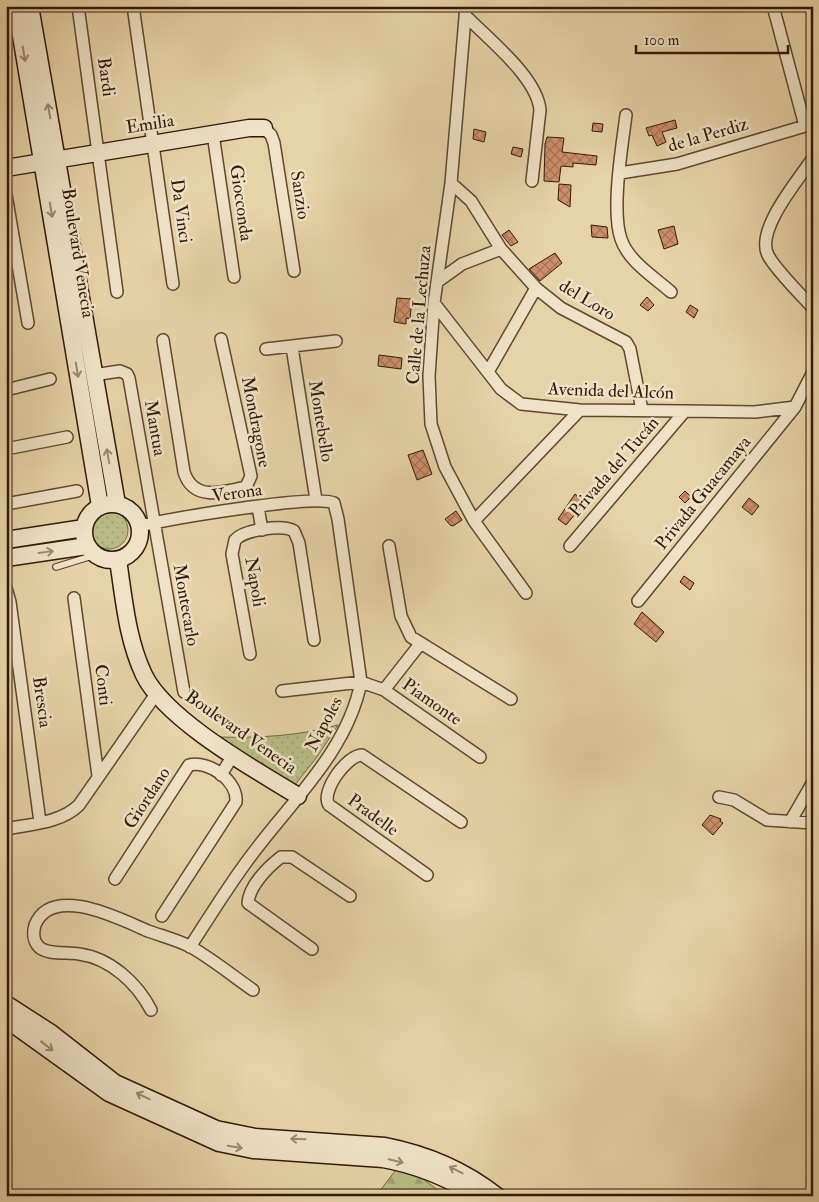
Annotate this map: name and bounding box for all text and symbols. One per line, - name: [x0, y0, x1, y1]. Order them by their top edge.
- scale bar: [636, 22, 789, 54]
- text: 100 m: [644, 31, 680, 50]
- one-way arrow: [20, 46, 30, 62]
- street label: Bardi: [92, 56, 120, 98]
- one-way arrow: [43, 104, 53, 120]
- street label: Emilia: [124, 109, 176, 139]
- street label: de la Perdiz: [665, 112, 751, 157]
- street label: Giocconda: [224, 163, 258, 243]
- street label: Sanzio: [285, 169, 315, 221]
- street label: Da Vinci: [165, 177, 197, 245]
- street label: Boulevard Venecia: [56, 186, 100, 320]
- one-way arrow: [46, 201, 56, 217]
- street label: Calle de la Lechuza: [401, 244, 437, 385]
- street label: del Loro: [555, 274, 620, 326]
- one-way arrow: [72, 362, 82, 378]
- street label: Mondragone: [236, 375, 276, 470]
- street label: Avenida del Alcón: [547, 377, 674, 405]
- street label: Montebello: [303, 378, 339, 464]
- street label: Mantua: [139, 398, 171, 458]
- street label: Privada del Tucán: [564, 412, 664, 522]
- street label: Privada Guacamaya: [650, 431, 756, 555]
- one-way arrow: [103, 448, 113, 464]
- street label: Verona: [210, 478, 264, 508]
- one-way arrow: [38, 546, 54, 556]
- street label: Napoli: [239, 555, 271, 609]
- street label: Montecarlo: [167, 562, 205, 648]
- street label: Conti: [89, 663, 117, 707]
- street label: Piamonte: [398, 673, 467, 731]
- street label: Brescia: [27, 675, 57, 730]
- street label: Boulevard Venecia: [181, 685, 302, 779]
- street label: Napoles: [300, 693, 348, 755]
- street label: Giordano: [118, 762, 176, 833]
- street label: Pradelle: [343, 789, 403, 841]
- one-way arrow: [40, 1041, 53, 1052]
- one-way arrow: [136, 1091, 151, 1101]
- one-way arrow: [290, 1135, 306, 1144]
- one-way arrow: [226, 1142, 242, 1152]
- one-way arrow: [388, 1157, 404, 1166]
- one-way arrow: [449, 1165, 464, 1174]

